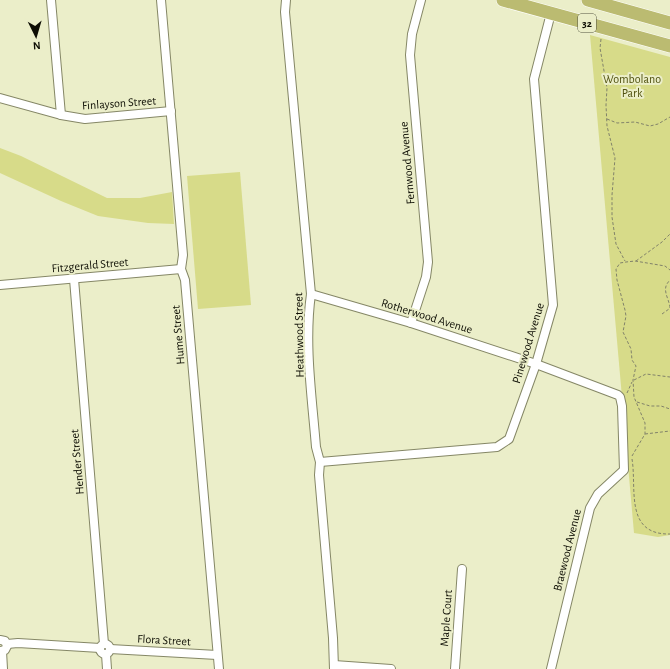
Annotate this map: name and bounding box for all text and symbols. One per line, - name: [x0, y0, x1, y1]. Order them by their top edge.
- road number: 32: [578, 14, 596, 32]
- north arrow: [16, 16, 56, 56]
- text: N: [33, 40, 41, 51]
- park label: Wombolano Park: [603, 73, 661, 99]
- street label: Finlayson Street: [81, 94, 157, 113]
- street label: Fernwood Avenue: [397, 121, 417, 205]
- street label: Fitzgerald Street: [51, 256, 129, 274]
- street label: Heathwood Street: [292, 292, 306, 378]
- street label: Rotherwood Avenue: [380, 296, 474, 336]
- street label: Pinewood Avenue: [510, 301, 546, 385]
- street label: Hume Street: [169, 305, 187, 365]
- street label: Hender Street: [68, 429, 86, 495]
- street label: Braewood Avenue: [551, 508, 583, 592]
- street label: Maple Court: [438, 589, 454, 647]
- street label: Flora Street: [137, 633, 191, 647]

